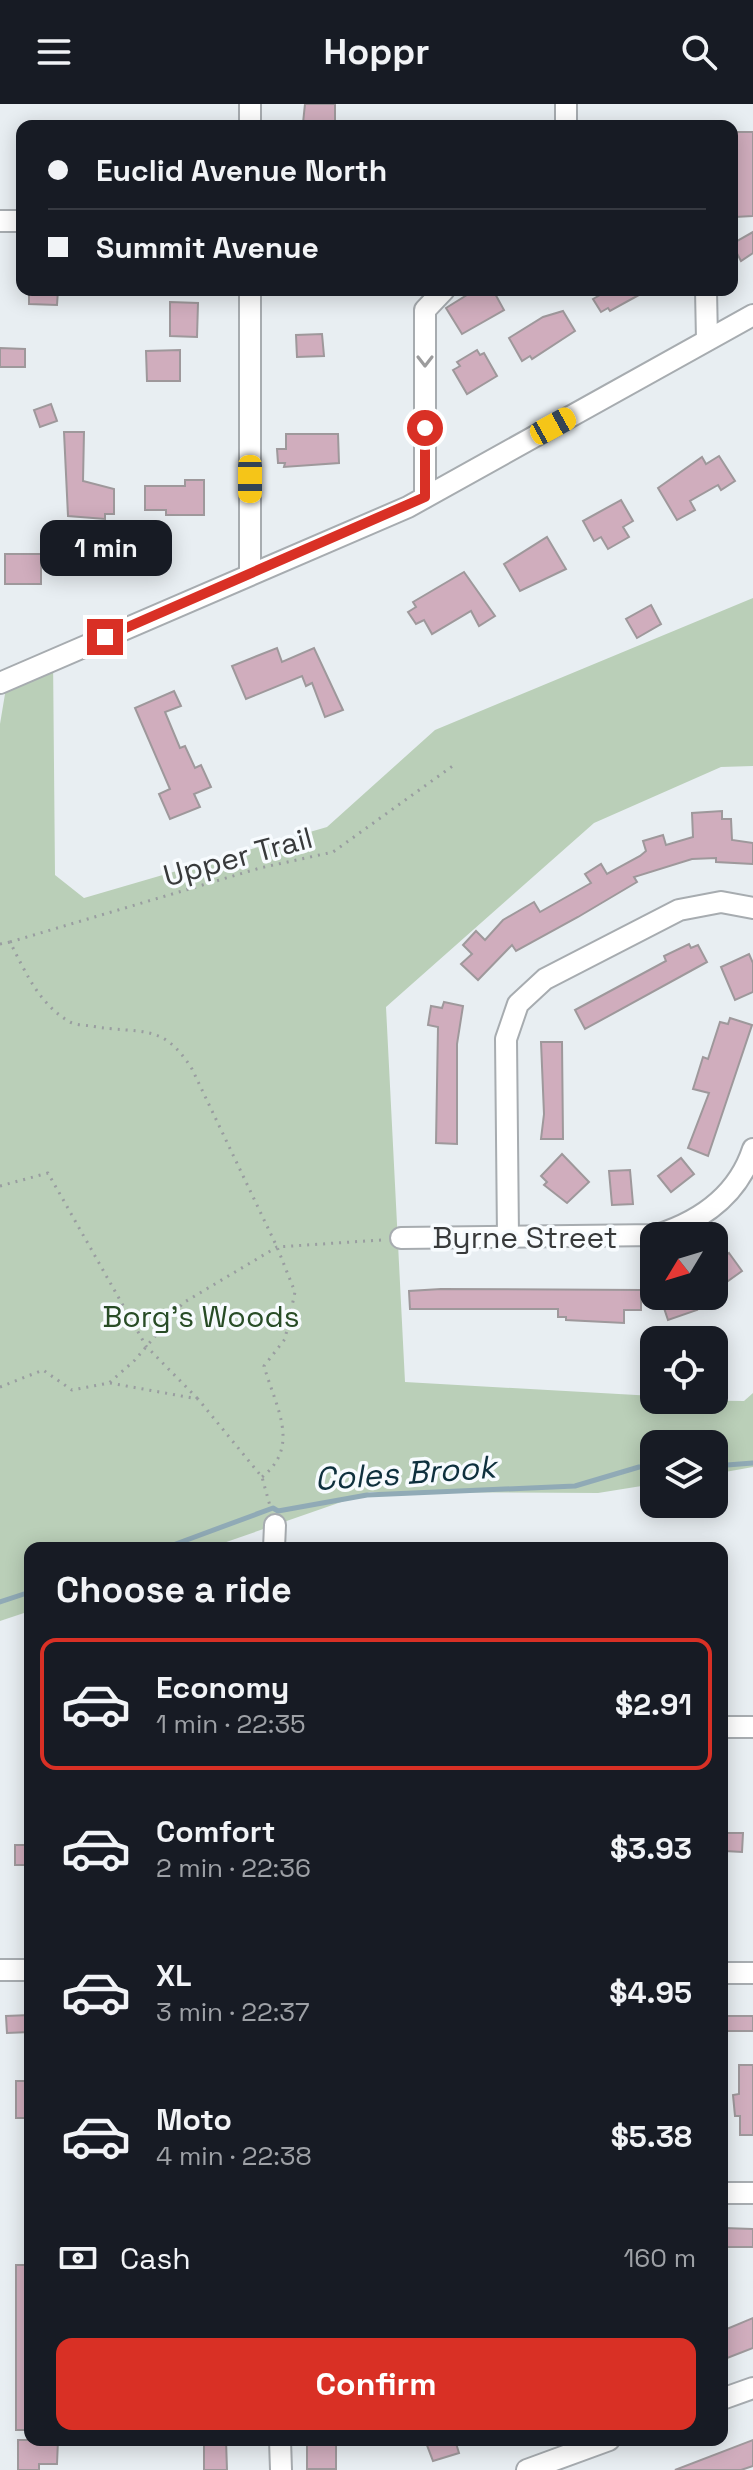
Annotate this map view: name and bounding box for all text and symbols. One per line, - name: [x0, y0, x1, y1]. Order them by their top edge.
- text: Hoppr: [324, 29, 429, 75]
- icon: menu: [32, 30, 76, 74]
- icon: search: [677, 30, 721, 74]
- text: Euclid Avenue North: [96, 151, 387, 190]
- text: Summit Avenue: [96, 228, 319, 267]
- one-way arrow: [416, 355, 434, 368]
- car: [526, 404, 580, 448]
- route start: [407, 410, 443, 446]
- car: [238, 455, 262, 503]
- callout: 1 min: [39, 521, 171, 577]
- text: 1 min: [74, 531, 138, 565]
- route end: [87, 619, 123, 655]
- street label: Upper Trail: [159, 818, 317, 895]
- street label: Byrne Street: [432, 1218, 618, 1257]
- north arrow: [640, 1222, 728, 1310]
- map controls: [640, 1222, 728, 1518]
- park label: Borg's Woods: [102, 1297, 300, 1336]
- button: locate: [640, 1326, 728, 1414]
- button: layers: [640, 1430, 728, 1518]
- water label: Coles Brook: [313, 1446, 501, 1499]
- text: Choose a ride: [56, 1567, 292, 1613]
- icon: car: [60, 1668, 132, 1740]
- text: Economy: [156, 1668, 289, 1707]
- text: $2.91: [615, 1685, 692, 1724]
- text: 1 min · 22:35: [156, 1707, 306, 1741]
- icon: car: [60, 1812, 132, 1884]
- text: Comfort: [156, 1812, 275, 1851]
- text: $3.93: [610, 1829, 692, 1868]
- text: 2 min · 22:36: [156, 1851, 311, 1885]
- icon: car: [60, 1956, 132, 2028]
- text: XL: [156, 1956, 192, 1995]
- text: $4.95: [609, 1973, 692, 2012]
- text: 3 min · 22:37: [156, 1995, 310, 2029]
- icon: car: [60, 2100, 132, 2172]
- text: Moto: [156, 2100, 232, 2139]
- text: $5.38: [611, 2117, 692, 2156]
- text: 4 min · 22:38: [156, 2139, 312, 2173]
- icon: cash: [56, 2236, 100, 2280]
- text: Cash: [120, 2239, 191, 2278]
- text: 160 m: [624, 2241, 696, 2275]
- button: Confirm: [56, 2338, 696, 2430]

